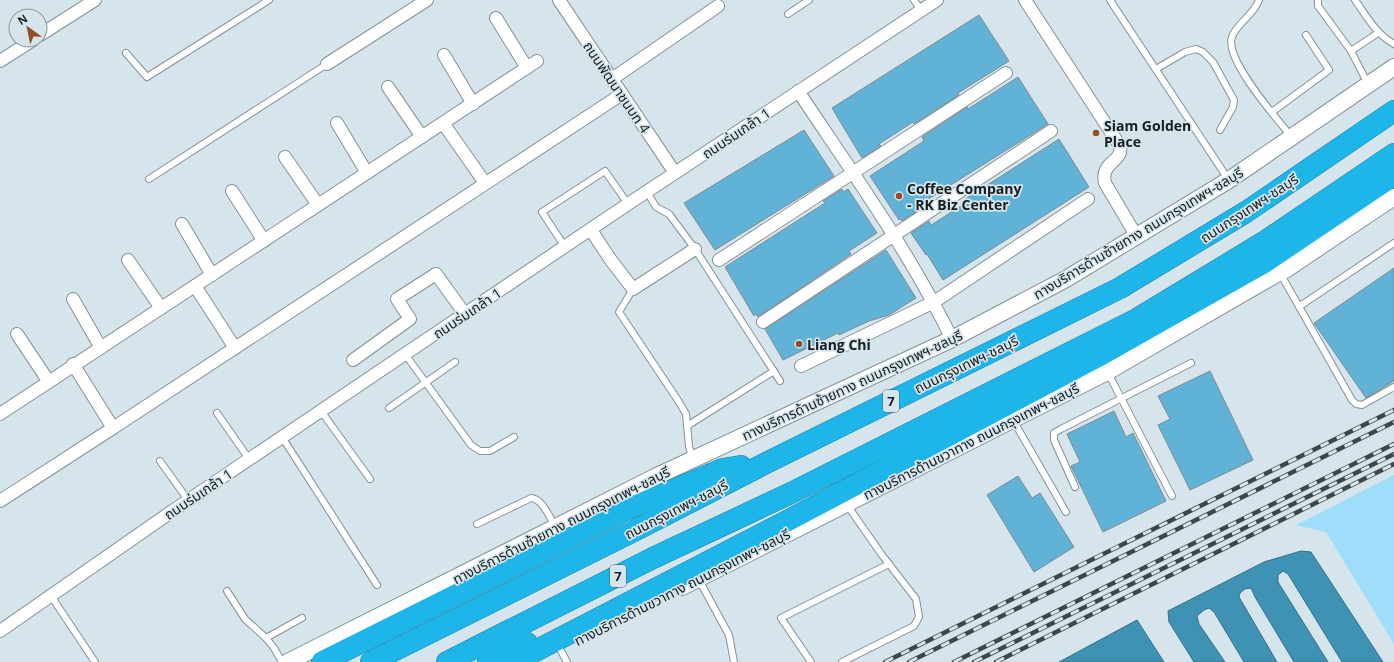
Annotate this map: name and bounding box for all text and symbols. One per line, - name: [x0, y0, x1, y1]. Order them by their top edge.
- north arrow: [8, 8, 48, 48]
- text: N: [14, 10, 30, 28]
- street label: ถนนพัฒนาชนบท 4: [579, 37, 655, 137]
- street label: ถนนร่มเกล้า 1: [698, 103, 774, 163]
- place label: Siam Golden Place: [1104, 116, 1191, 151]
- marker: Siam Golden Place: [1091, 128, 1101, 138]
- street label: ทางบริการด้านซ้ายทาง ถนนกรุงเทพฯ-ชลบุรี: [1030, 163, 1247, 303]
- street label: ถนนกรุงเทพฯ-ชลบุรี: [1196, 169, 1302, 247]
- place label: Coffee Company - RK Biz Center: [907, 179, 1021, 214]
- marker: Coffee Company - RK Biz Center: [894, 191, 904, 201]
- street label: ถนนร่มเกล้า 1: [429, 283, 505, 343]
- street label: ทางบริการด้านซ้ายทาง ถนนกรุงเทพฯ-ชลบุรี: [739, 325, 966, 445]
- street label: ถนนกรุงเทพฯ-ชลบุรี: [911, 331, 1021, 397]
- place label: Liang Chi: [807, 335, 871, 354]
- marker: Liang Chi: [794, 339, 804, 349]
- street label: ทางบริการด้านขวาทาง ถนนกรุงเทพฯ-ชลบุรี: [860, 378, 1082, 504]
- road number: 7: [883, 390, 899, 412]
- street label: ทางบริการด้านซ้ายทาง ถนนกรุงเทพฯ-ชลบุรี: [449, 462, 673, 588]
- street label: ถนนร่มเกล้า 1: [160, 464, 236, 524]
- street label: ถนนกรุงเทพฯ-ชลบุรี: [621, 475, 731, 543]
- street label: ทางบริการด้านขวาทาง ถนนกรุงเทพฯ-ชลบุรี: [571, 524, 793, 650]
- road number: 7: [610, 565, 626, 587]

